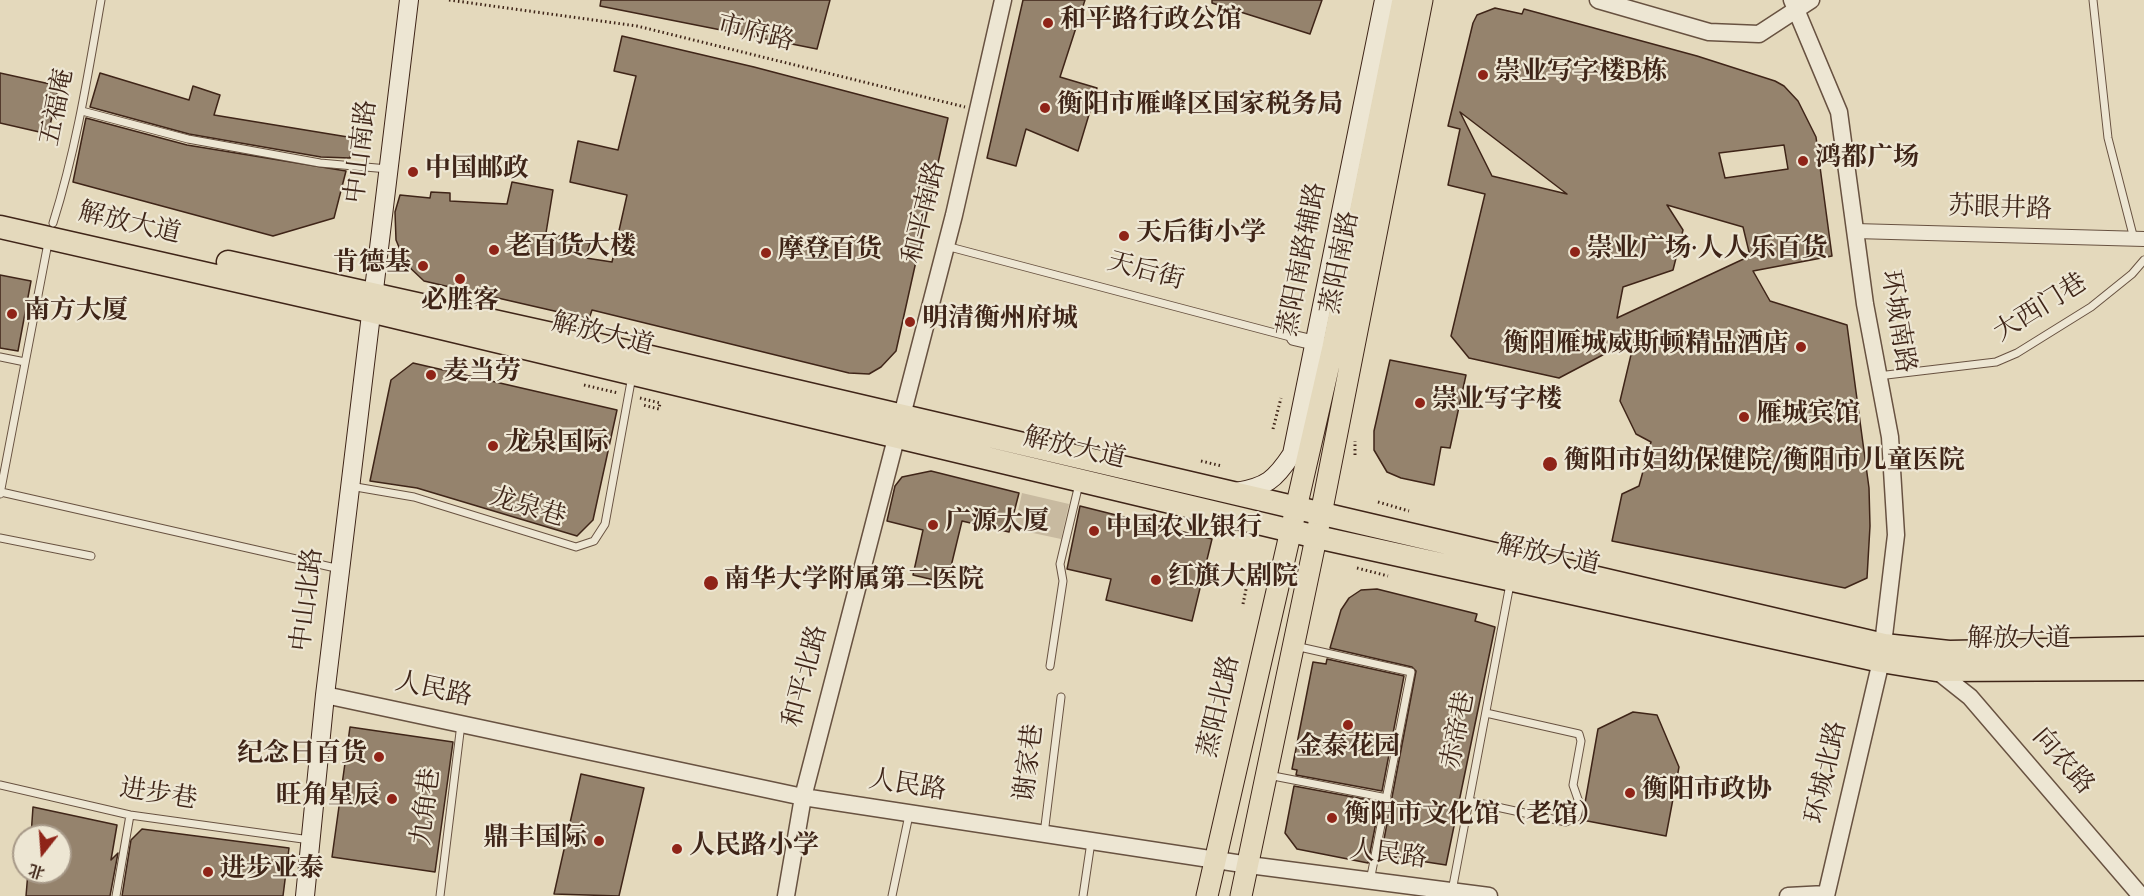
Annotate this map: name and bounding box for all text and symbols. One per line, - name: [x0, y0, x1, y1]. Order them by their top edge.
- place label: 和平路行政公馆: [1060, 7, 1242, 39]
- street label: 市府路: [713, 11, 797, 61]
- marker: 和平路行政公馆: [1041, 16, 1055, 30]
- place label: 崇业写字楼B栋: [1495, 59, 1667, 91]
- street label: 五福庵: [37, 67, 83, 149]
- marker: 崇业写字楼B栋: [1476, 68, 1490, 82]
- place label: 衡阳市雁峰区国家税务局: [1057, 92, 1343, 124]
- street label: 中山南路: [342, 98, 386, 206]
- marker: 衡阳市雁峰区国家税务局: [1038, 101, 1052, 115]
- place label: 鸿都广场: [1815, 145, 1919, 177]
- marker: 鸿都广场: [1796, 154, 1810, 168]
- place label: 中国邮政: [425, 156, 529, 188]
- street label: 和平南路: [899, 159, 955, 267]
- marker: 中国邮政: [406, 165, 420, 179]
- street label: 蒸阳南路辅路: [1275, 180, 1335, 340]
- street label: 苏眼井路: [1947, 194, 2053, 228]
- street label: 解放大道: [75, 199, 183, 253]
- street label: 蒸阳南路: [1318, 209, 1368, 317]
- place label: 天后街小学: [1136, 220, 1266, 252]
- marker: 天后街小学: [1117, 229, 1131, 243]
- place label: 老百货大楼: [506, 234, 636, 266]
- place label: 崇业广场·人人乐百货: [1587, 236, 1828, 268]
- place label: 摩登百货: [778, 237, 882, 269]
- marker: 老百货大楼: [487, 243, 501, 257]
- marker: 崇业广场·人人乐百货: [1568, 245, 1582, 259]
- marker: 摩登百货: [759, 246, 773, 260]
- street label: 天后街: [1103, 249, 1187, 299]
- place label: 肯德基: [333, 250, 411, 282]
- marker: 肯德基: [416, 259, 430, 273]
- street label: 环城南路: [1871, 268, 1919, 376]
- street label: 大西门巷: [1990, 269, 2094, 351]
- marker: 必胜客: [453, 272, 467, 286]
- place label: 必胜客: [421, 288, 499, 320]
- place label: 南方大厦: [24, 298, 128, 330]
- place label: 明清衡州府城: [922, 306, 1078, 338]
- marker: 南方大厦: [5, 307, 19, 321]
- street label: 解放大道: [548, 309, 656, 365]
- marker: 明清衡州府城: [903, 315, 917, 329]
- place label: 衡阳雁城威斯顿精品酒店: [1503, 331, 1789, 363]
- marker: 衡阳雁城威斯顿精品酒店: [1794, 340, 1808, 354]
- place label: 麦当劳: [443, 359, 521, 391]
- marker: 麦当劳: [424, 368, 438, 382]
- place label: 崇业写字楼: [1432, 387, 1562, 419]
- marker: 崇业写字楼: [1413, 396, 1427, 410]
- place label: 雁城宾馆: [1756, 401, 1860, 433]
- marker: 雁城宾馆: [1737, 410, 1751, 424]
- street label: 解放大道: [1020, 424, 1128, 478]
- place label: 龙泉国际: [505, 430, 609, 462]
- marker: 龙泉国际: [486, 439, 500, 453]
- place label: 衡阳市妇幼保健院/衡阳市儿童医院: [1564, 448, 1965, 480]
- marker: 衡阳市妇幼保健院/衡阳市儿童医院: [1541, 455, 1559, 473]
- street label: 龙泉巷: [485, 484, 569, 536]
- place label: 广源大厦: [945, 509, 1049, 541]
- place label: 中国农业银行: [1106, 515, 1262, 547]
- marker: 广源大厦: [926, 518, 940, 532]
- marker: 中国农业银行: [1087, 524, 1101, 538]
- street label: 解放大道: [1494, 532, 1602, 584]
- street label: 中山北路: [288, 546, 332, 654]
- place label: 红旗大剧院: [1168, 564, 1298, 596]
- place label: 南华大学附属第二医院: [724, 567, 984, 599]
- marker: 红旗大剧院: [1149, 573, 1163, 587]
- marker: 南华大学附属第二医院: [702, 574, 720, 592]
- street label: 和平北路: [779, 623, 837, 731]
- street label: 解放大道: [1967, 626, 2071, 658]
- street label: 蒸阳北路: [1195, 653, 1249, 761]
- street label: 人民路: [392, 669, 474, 715]
- street label: 赤帝巷: [1438, 690, 1484, 772]
- marker: 金泰花园: [1341, 718, 1355, 732]
- street label: 环城北路: [1802, 719, 1856, 827]
- street label: 谢家巷: [1012, 722, 1052, 804]
- street label: 向农路: [2024, 723, 2098, 803]
- place label: 金泰花园: [1296, 734, 1400, 766]
- place label: 纪念日百货: [237, 741, 367, 773]
- marker: 纪念日百货: [372, 750, 386, 764]
- street label: 九角巷: [409, 766, 449, 848]
- street label: 人民路: [866, 766, 948, 810]
- street label: 进步巷: [117, 775, 199, 819]
- place label: 衡阳市政协: [1642, 777, 1772, 809]
- place label: 旺角星辰: [276, 783, 380, 815]
- marker: 衡阳市政协: [1623, 786, 1637, 800]
- marker: 旺角星辰: [385, 792, 399, 806]
- place label: 衡阳市文化馆（老馆）: [1344, 802, 1604, 834]
- marker: 衡阳市文化馆（老馆）: [1325, 811, 1339, 825]
- north arrow: [12, 824, 72, 884]
- place label: 鼎丰国际: [483, 825, 587, 857]
- place label: 人民路小学: [689, 833, 819, 865]
- marker: 鼎丰国际: [592, 834, 606, 848]
- street label: 人民路: [1347, 837, 1429, 877]
- marker: 人民路小学: [670, 842, 684, 856]
- text: 北: [26, 856, 48, 883]
- place label: 进步亚泰: [220, 856, 324, 888]
- marker: 进步亚泰: [201, 865, 215, 879]

